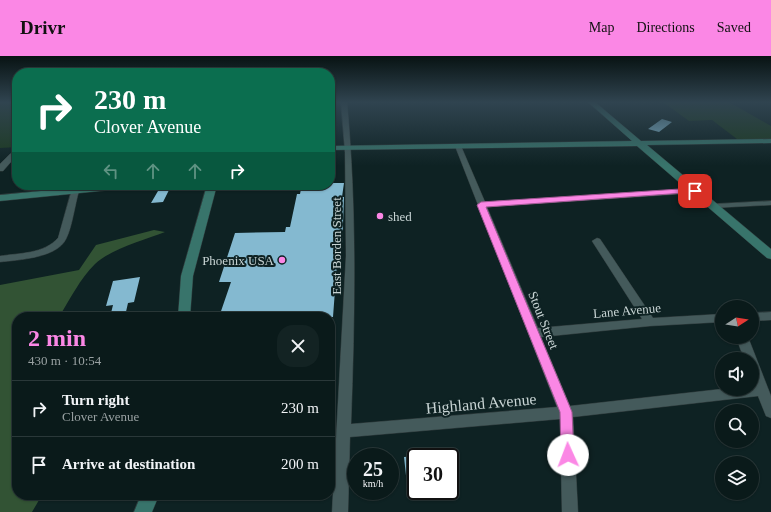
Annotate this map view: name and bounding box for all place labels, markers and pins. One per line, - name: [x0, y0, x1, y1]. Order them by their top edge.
- pin: [678, 174, 712, 208]
- place label: shed: [388, 209, 412, 224]
- marker: shed: [375, 211, 385, 221]
- place label: Phoenix USA: [202, 253, 275, 268]
- marker: Phoenix USA: [277, 255, 287, 265]

